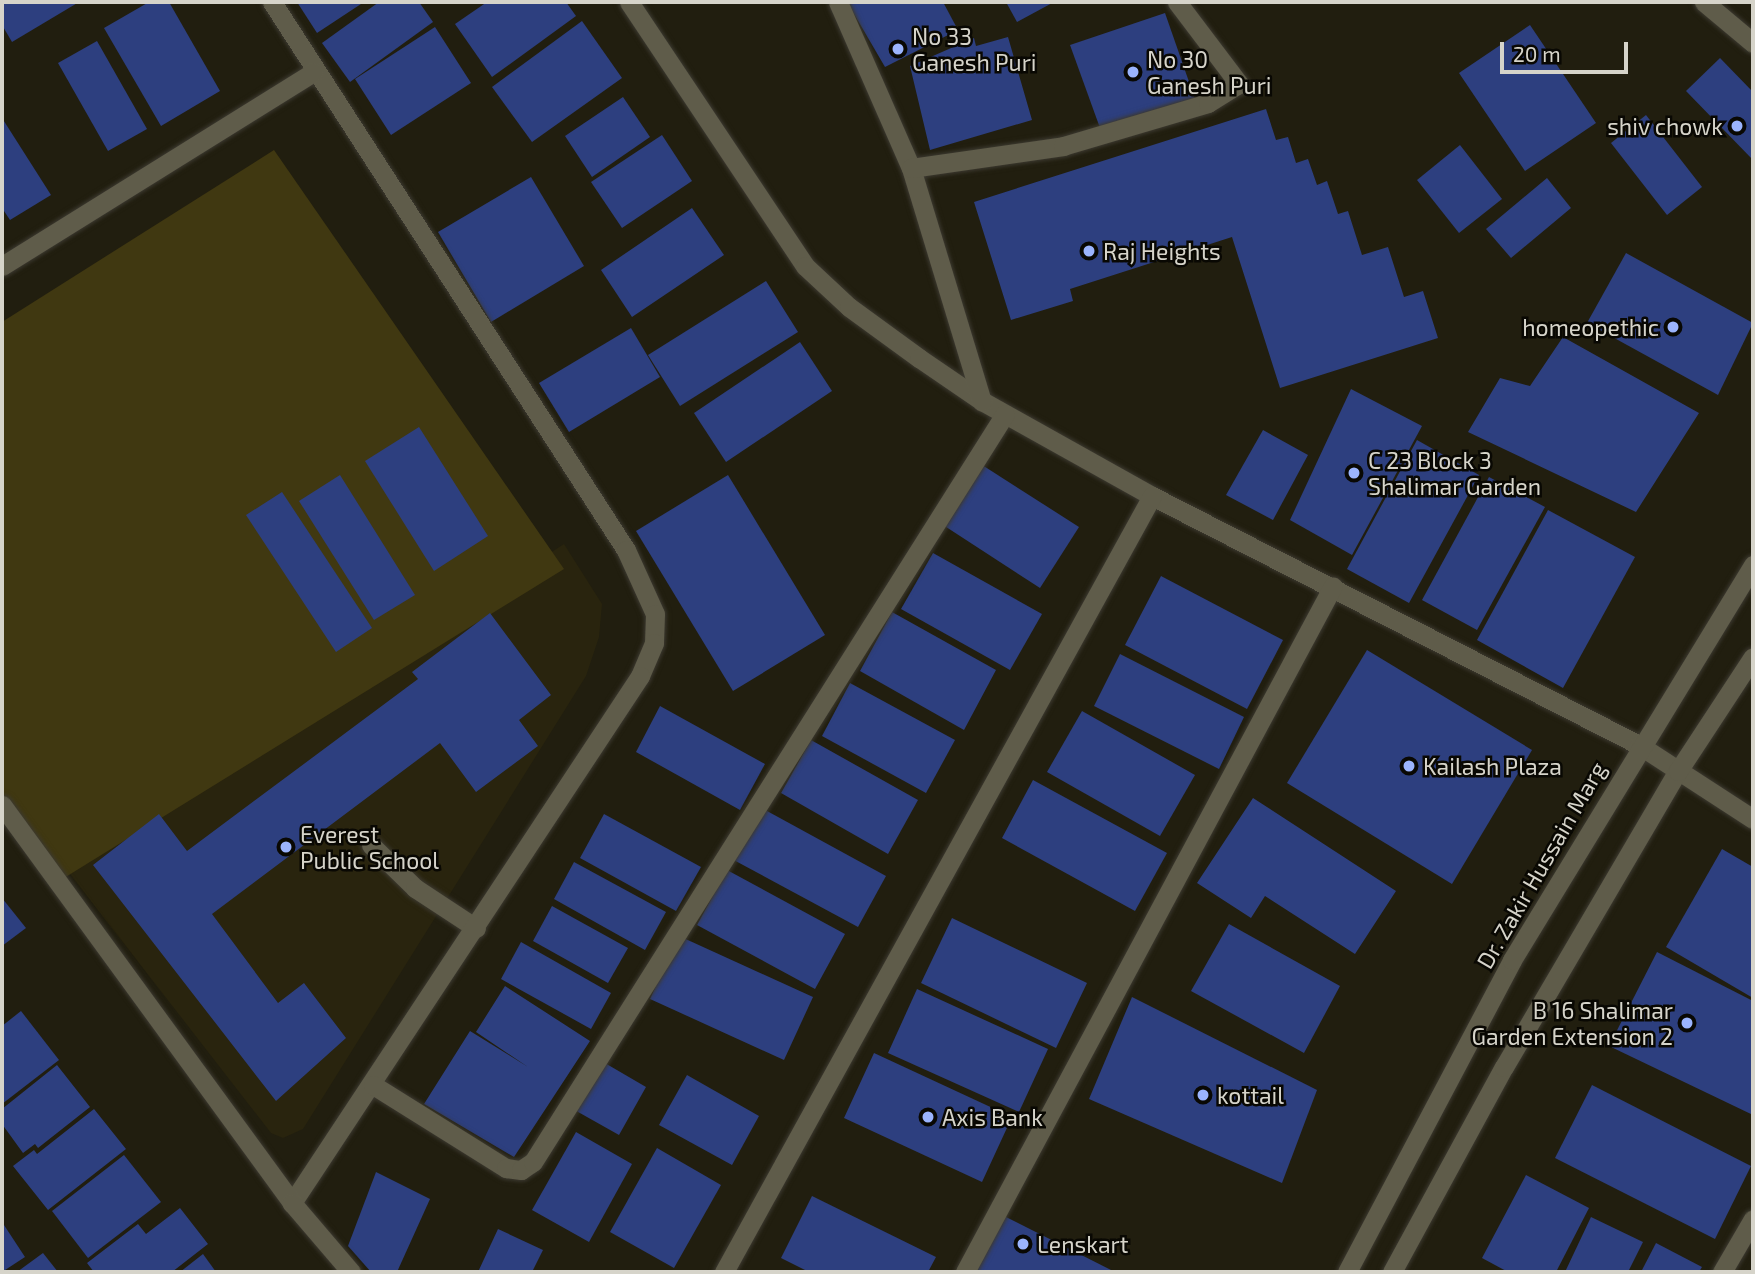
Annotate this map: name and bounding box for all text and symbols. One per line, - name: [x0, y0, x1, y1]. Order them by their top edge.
- place label: No 33 Ganesh Puri: [912, 22, 1037, 76]
- scale bar: [1503, 28, 1631, 72]
- marker: No 33 Ganesh Puri: [890, 41, 906, 57]
- text: 20 m: [1513, 41, 1561, 66]
- place label: No 30 Ganesh Puri: [1147, 45, 1272, 99]
- marker: No 30 Ganesh Puri: [1125, 64, 1141, 80]
- place label: shiv chowk: [1607, 112, 1723, 140]
- marker: shiv chowk: [1729, 118, 1745, 134]
- place label: Raj Heights: [1103, 237, 1221, 265]
- marker: Raj Heights: [1081, 243, 1097, 259]
- place label: homeopethic: [1522, 313, 1659, 341]
- marker: homeopethic: [1665, 319, 1681, 335]
- place label: C 23 Block 3 Shalimar Garden: [1368, 446, 1542, 500]
- marker: C 23 Block 3 Shalimar Garden: [1346, 465, 1362, 481]
- place label: Kailash Plaza: [1423, 752, 1562, 780]
- street label: Dr. Zakir Hussain Marg: [1470, 757, 1612, 973]
- marker: Kailash Plaza: [1401, 758, 1417, 774]
- place label: Everest Public School: [300, 820, 439, 874]
- marker: Everest Public School: [278, 839, 294, 855]
- place label: B 16 Shalimar Garden Extension 2: [1472, 996, 1673, 1050]
- marker: B 16 Shalimar Garden Extension 2: [1679, 1015, 1695, 1031]
- place label: kottail: [1217, 1081, 1284, 1109]
- marker: kottail: [1195, 1087, 1211, 1103]
- place label: Axis Bank: [942, 1103, 1043, 1131]
- marker: Axis Bank: [920, 1109, 936, 1125]
- place label: Lenskart: [1037, 1230, 1128, 1258]
- marker: Lenskart: [1015, 1236, 1031, 1252]

